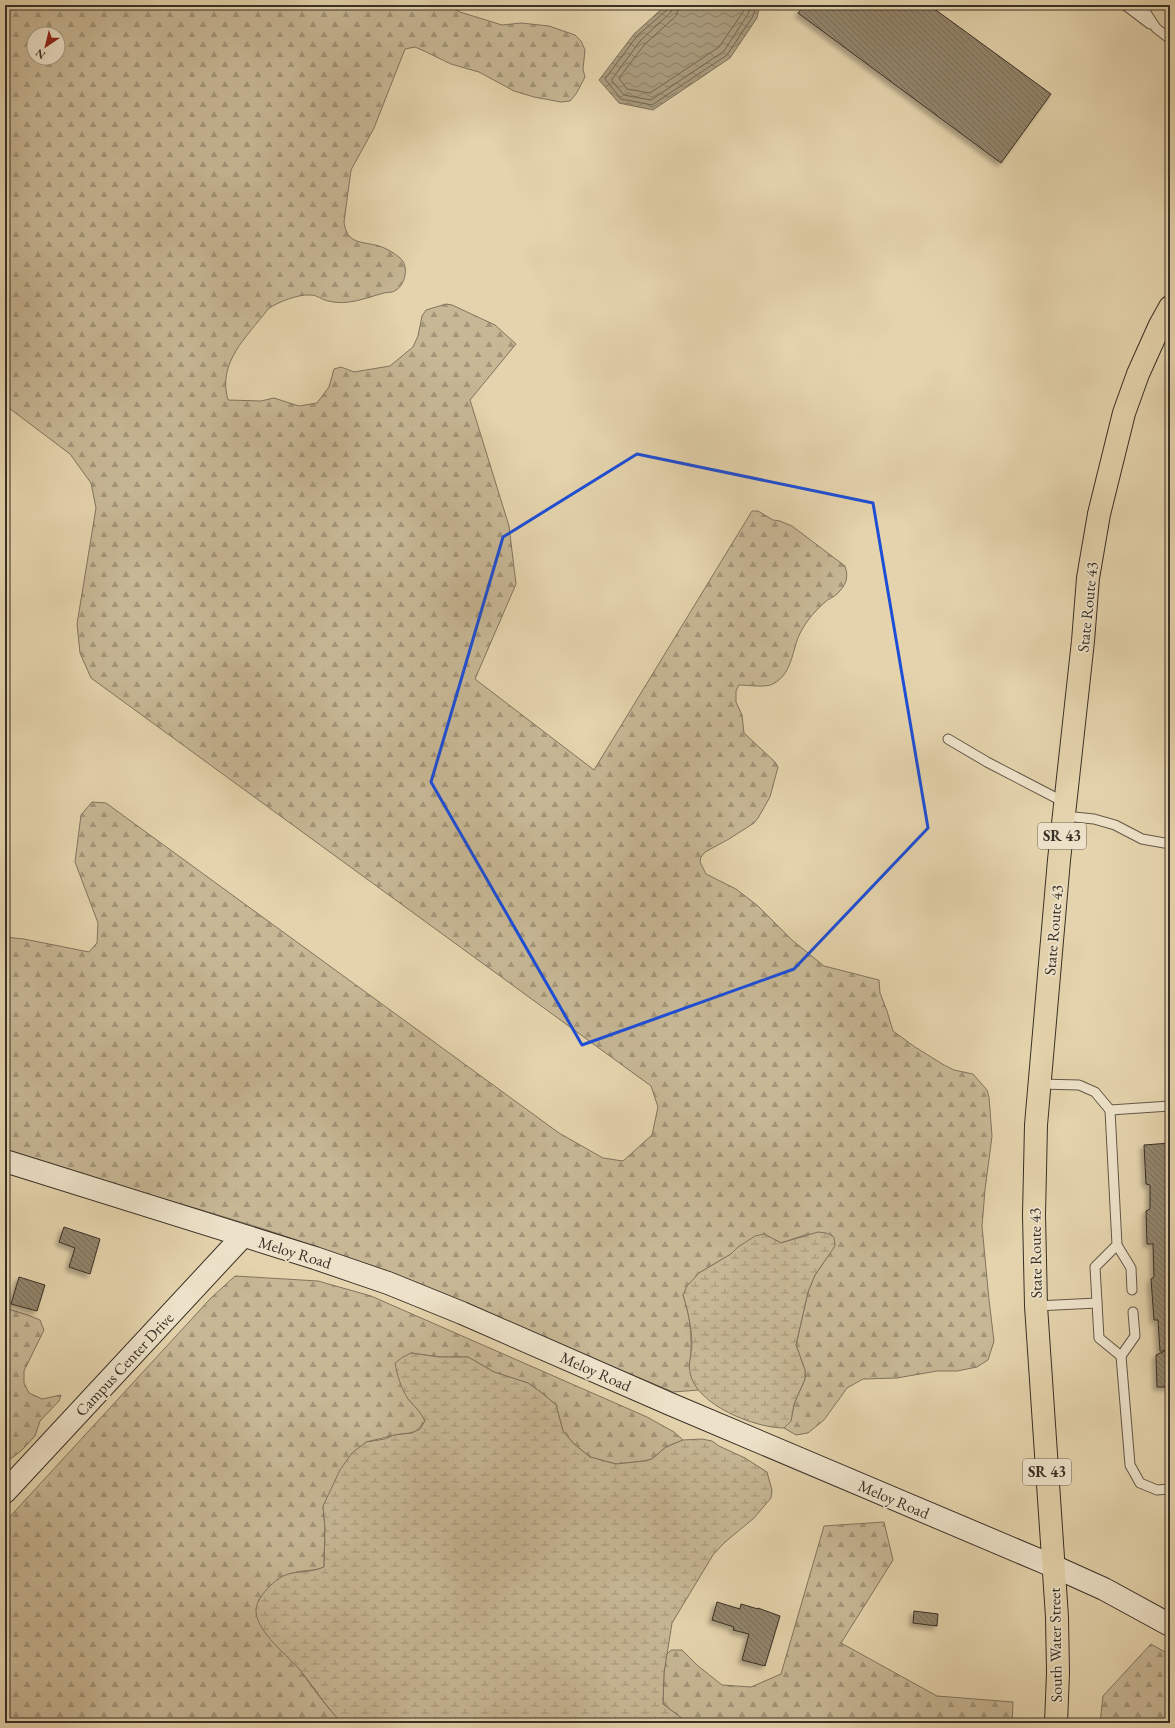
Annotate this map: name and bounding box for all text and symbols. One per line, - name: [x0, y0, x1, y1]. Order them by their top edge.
- north arrow: [26, 26, 66, 66]
- text: N: [33, 46, 48, 62]
- street label: State Route 43: [1072, 560, 1103, 653]
- road number: SR 43: [1038, 823, 1086, 849]
- street label: State Route 43: [1039, 884, 1068, 976]
- street label: State Route 43: [1024, 1207, 1047, 1299]
- street label: Meloy Road: [256, 1231, 335, 1274]
- street label: Campus Center Drive: [71, 1308, 178, 1421]
- street label: Meloy Road: [557, 1347, 635, 1397]
- road number: SR 43: [1023, 1459, 1071, 1485]
- street label: Meloy Road: [855, 1475, 933, 1524]
- street label: South Water Street: [1044, 1587, 1067, 1703]

